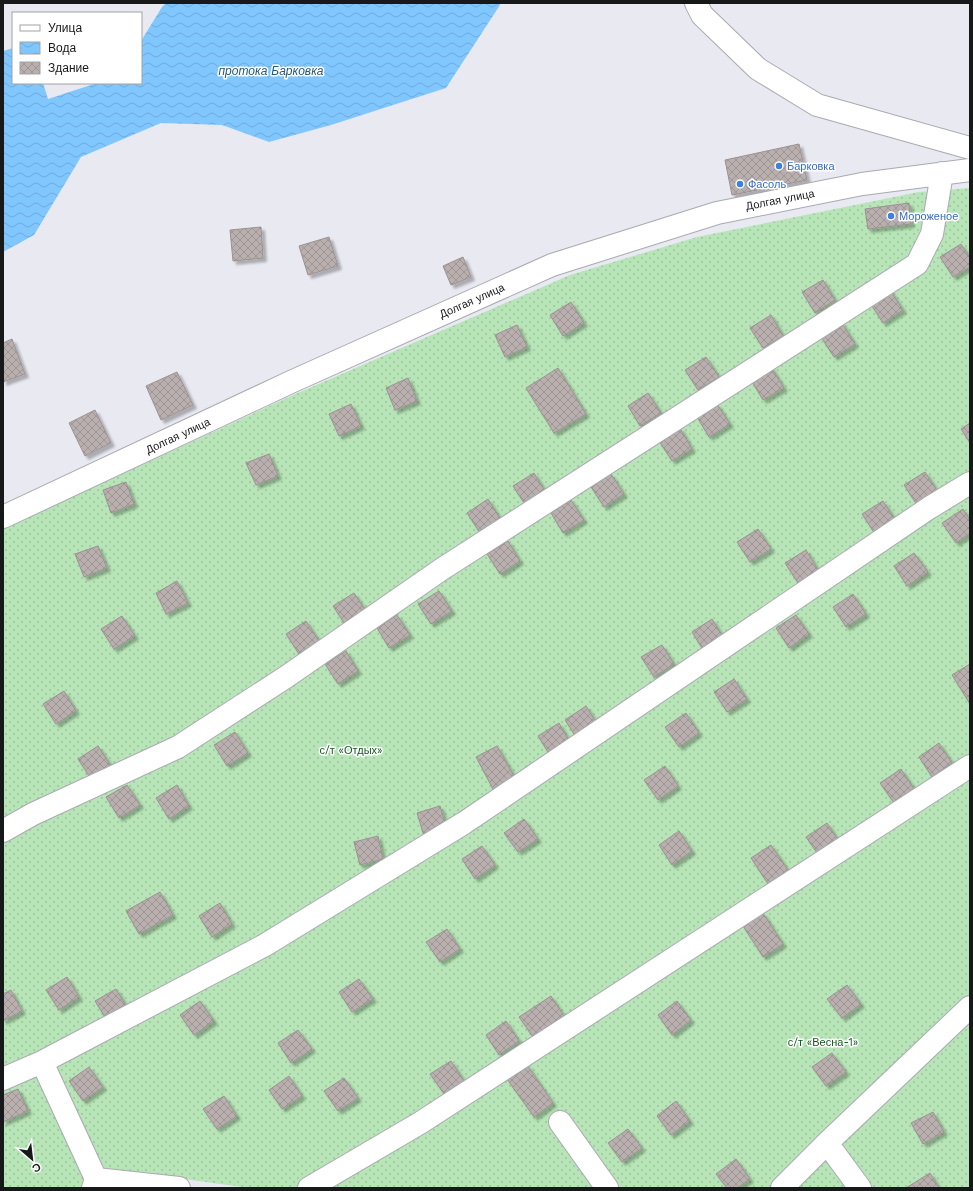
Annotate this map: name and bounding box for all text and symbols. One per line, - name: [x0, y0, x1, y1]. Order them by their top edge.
- legend: [12, 12, 142, 84]
- text: Улица: [48, 21, 82, 35]
- text: Вода: [48, 41, 76, 55]
- text: Здание: [48, 61, 89, 75]
- water label: протока Барковка: [219, 64, 324, 78]
- place label: Барковка: [787, 160, 835, 173]
- marker: Барковка: [774, 161, 784, 171]
- place label: Фасоль: [748, 178, 786, 191]
- marker: Фасоль: [735, 179, 745, 189]
- street label: Долгая улица: [745, 187, 816, 213]
- place label: Мороженое: [899, 210, 958, 223]
- marker: Мороженое: [886, 211, 896, 221]
- street label: Долгая улица: [438, 281, 507, 321]
- street label: Долгая улица: [144, 415, 213, 457]
- park label: с/т «Отдых»: [320, 744, 383, 757]
- park label: с/т «Весна-1»: [788, 1036, 858, 1049]
- north arrow: [12, 1139, 52, 1179]
- text: С: [30, 1160, 43, 1175]

